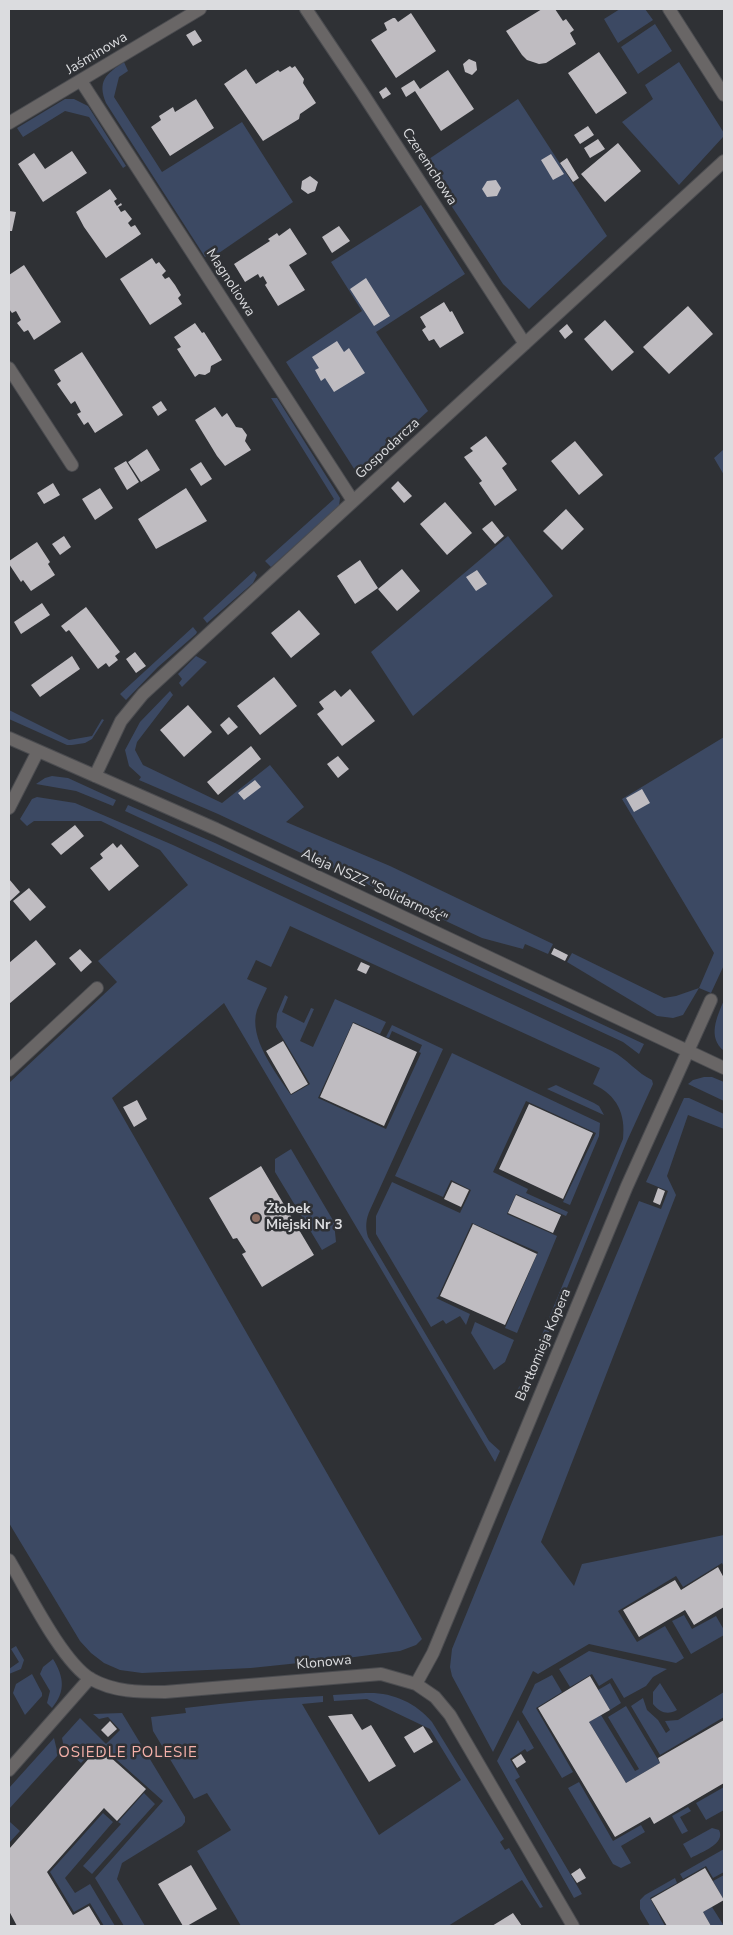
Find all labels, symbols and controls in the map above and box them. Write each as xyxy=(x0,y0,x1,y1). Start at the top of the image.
street label: Jaśminowa xyxy=(63,29,131,79)
street label: Czeremchowa xyxy=(398,125,460,209)
street label: Magnoliowa xyxy=(202,246,258,320)
street label: Gospodarcza xyxy=(352,415,424,483)
street label: Aleja NSZZ "Solidarność" xyxy=(298,846,450,928)
place label: Żłobek Miejski Nr 3 xyxy=(266,1202,343,1234)
marker: Żłobek Miejski Nr 3 xyxy=(250,1212,262,1224)
street label: Bartłomieja Kopera xyxy=(513,1286,575,1404)
street label: Klonowa xyxy=(296,1652,352,1674)
district label: OSIEDLE POLESIE xyxy=(56,1744,200,1762)

